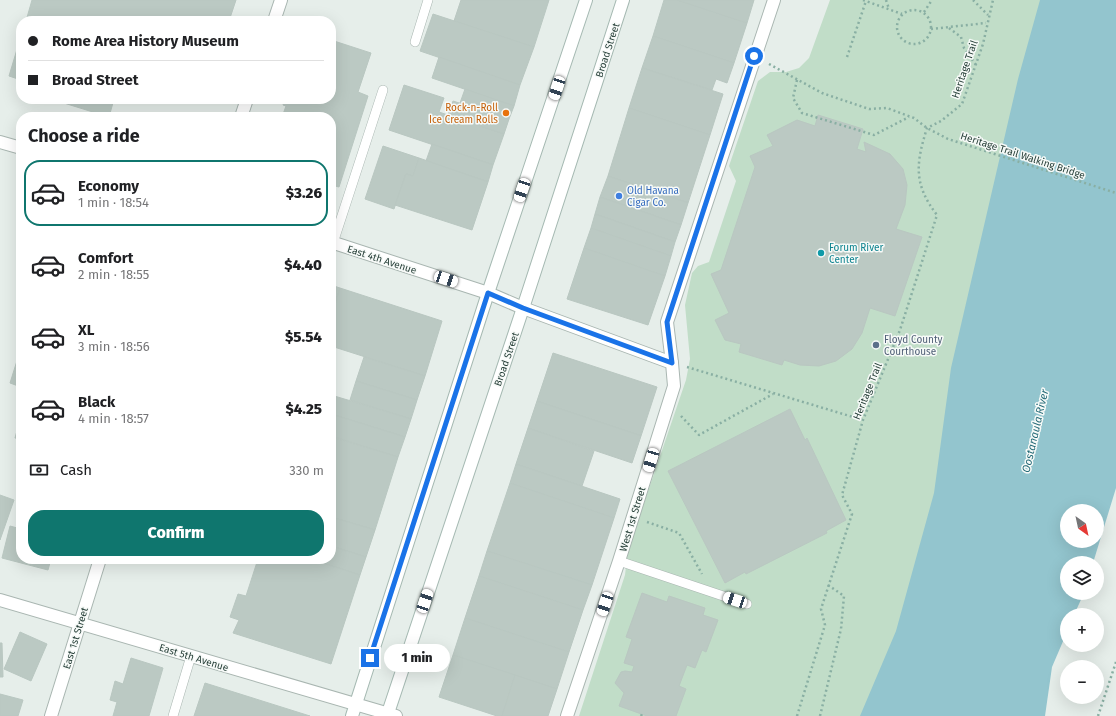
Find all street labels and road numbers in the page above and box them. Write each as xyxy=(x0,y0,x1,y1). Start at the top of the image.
street label: Broad Street xyxy=(594,21,623,79)
street label: Heritage Trail xyxy=(949,39,980,100)
street label: Heritage Trail Walking Bridge xyxy=(959,130,1086,182)
street label: East 4th Avenue xyxy=(346,243,418,277)
street label: Broad Street xyxy=(492,330,522,388)
street label: Heritage Trail xyxy=(851,361,885,422)
street label: West 1st Street xyxy=(617,485,649,553)
street label: East 1st Street xyxy=(61,606,91,671)
street label: East 5th Avenue xyxy=(158,642,230,674)

